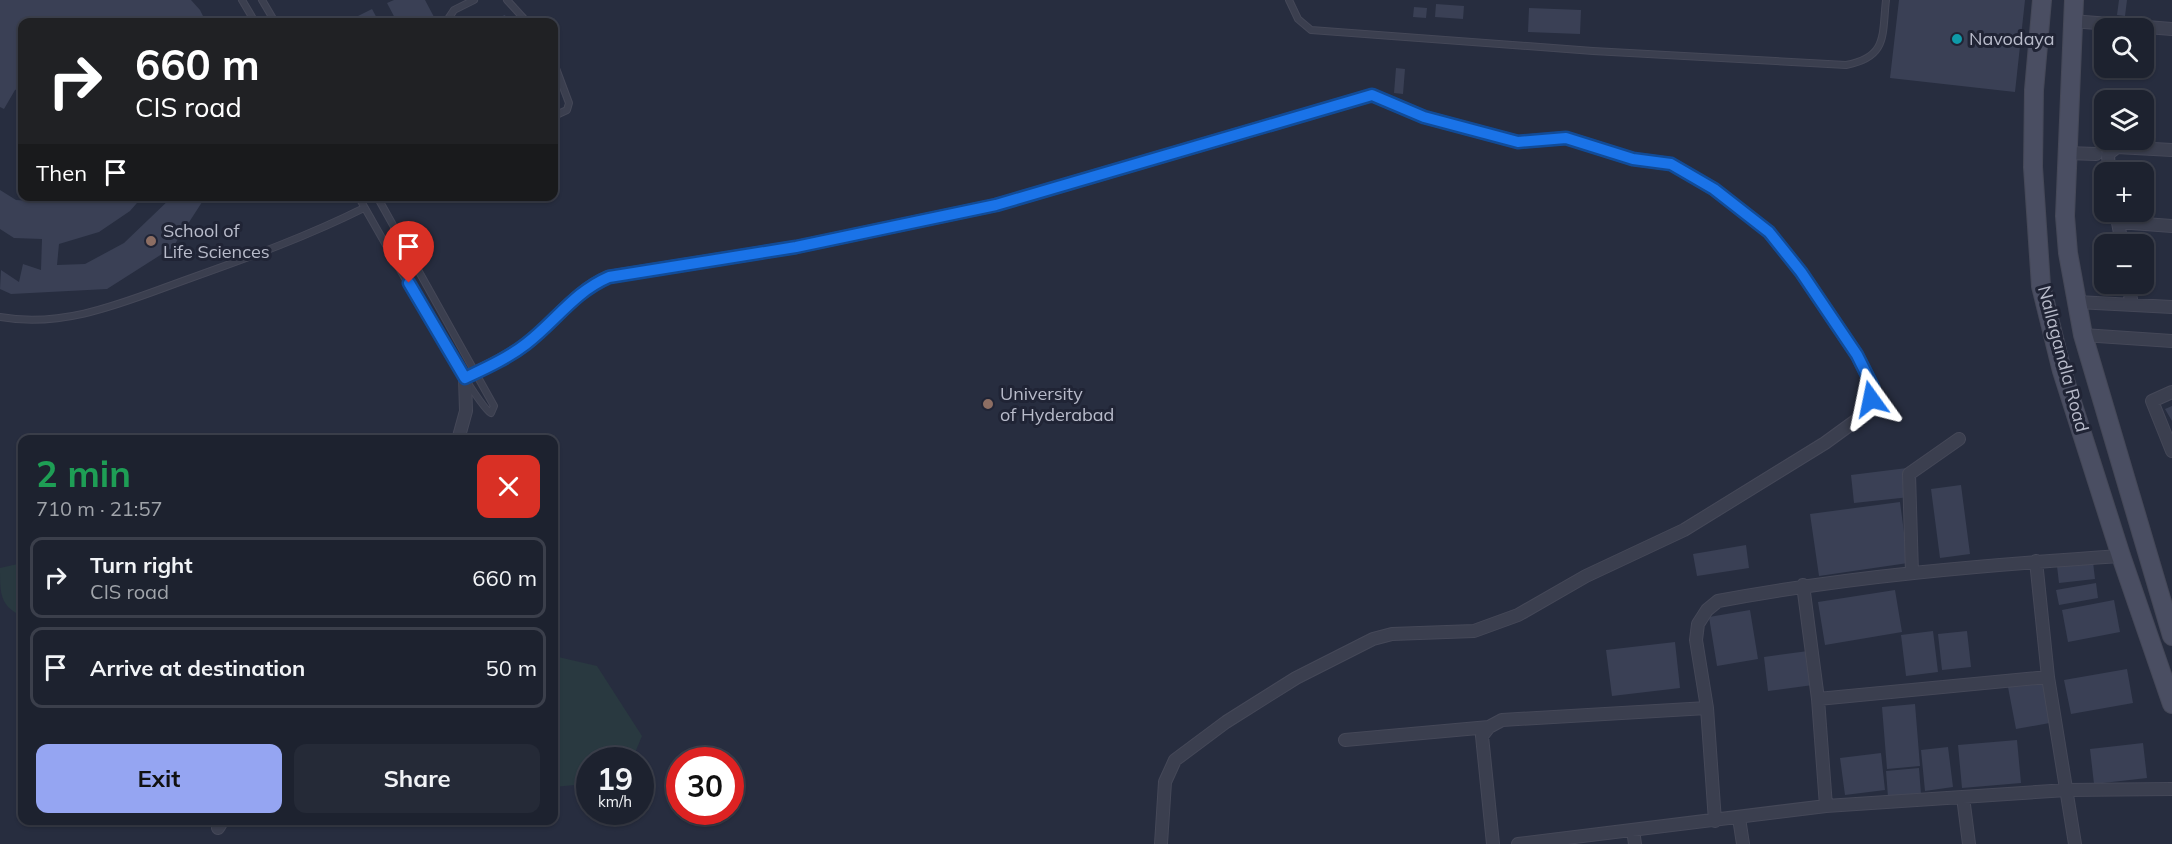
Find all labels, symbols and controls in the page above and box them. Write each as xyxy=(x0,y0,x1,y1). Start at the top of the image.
map controls xyxy=(2094,18,2154,294)
button: search xyxy=(2094,18,2154,78)
place label: Navodaya xyxy=(1969,27,2055,50)
marker: Navodaya xyxy=(1950,32,1964,46)
text: 660 m xyxy=(135,38,260,91)
icon: right xyxy=(36,42,114,120)
text: CIS road xyxy=(135,90,242,124)
button: layers xyxy=(2094,90,2154,150)
icon: arrive xyxy=(99,156,132,189)
text: Then xyxy=(36,159,87,187)
button: + xyxy=(2094,162,2154,222)
place label: School of Life Sciences xyxy=(163,219,270,263)
pin xyxy=(383,221,434,283)
icon: arrive xyxy=(392,230,425,263)
marker: School of Life Sciences xyxy=(144,234,158,248)
button: − xyxy=(2094,234,2154,294)
street label: Nallagandla Road xyxy=(2033,283,2094,435)
position arrow xyxy=(1839,367,1903,431)
place label: University of Hyderabad xyxy=(1000,382,1114,426)
marker: University of Hyderabad xyxy=(981,397,995,411)
text: 2 min xyxy=(36,451,131,496)
button: close xyxy=(477,455,540,518)
text: 710 m · 21:57 xyxy=(36,496,162,521)
text: Turn right xyxy=(90,551,193,579)
icon: right xyxy=(39,561,72,594)
text: 660 m xyxy=(472,564,537,592)
text: CIS road xyxy=(90,579,169,604)
icon: arrive xyxy=(39,651,72,684)
text: Arrive at destination xyxy=(90,654,305,682)
text: 50 m xyxy=(486,654,537,682)
button: Exit xyxy=(36,744,282,813)
button: Share xyxy=(294,744,540,813)
speed limit sign: 30 xyxy=(666,747,744,825)
text: 19 xyxy=(597,760,633,798)
text: km/h xyxy=(598,792,632,811)

